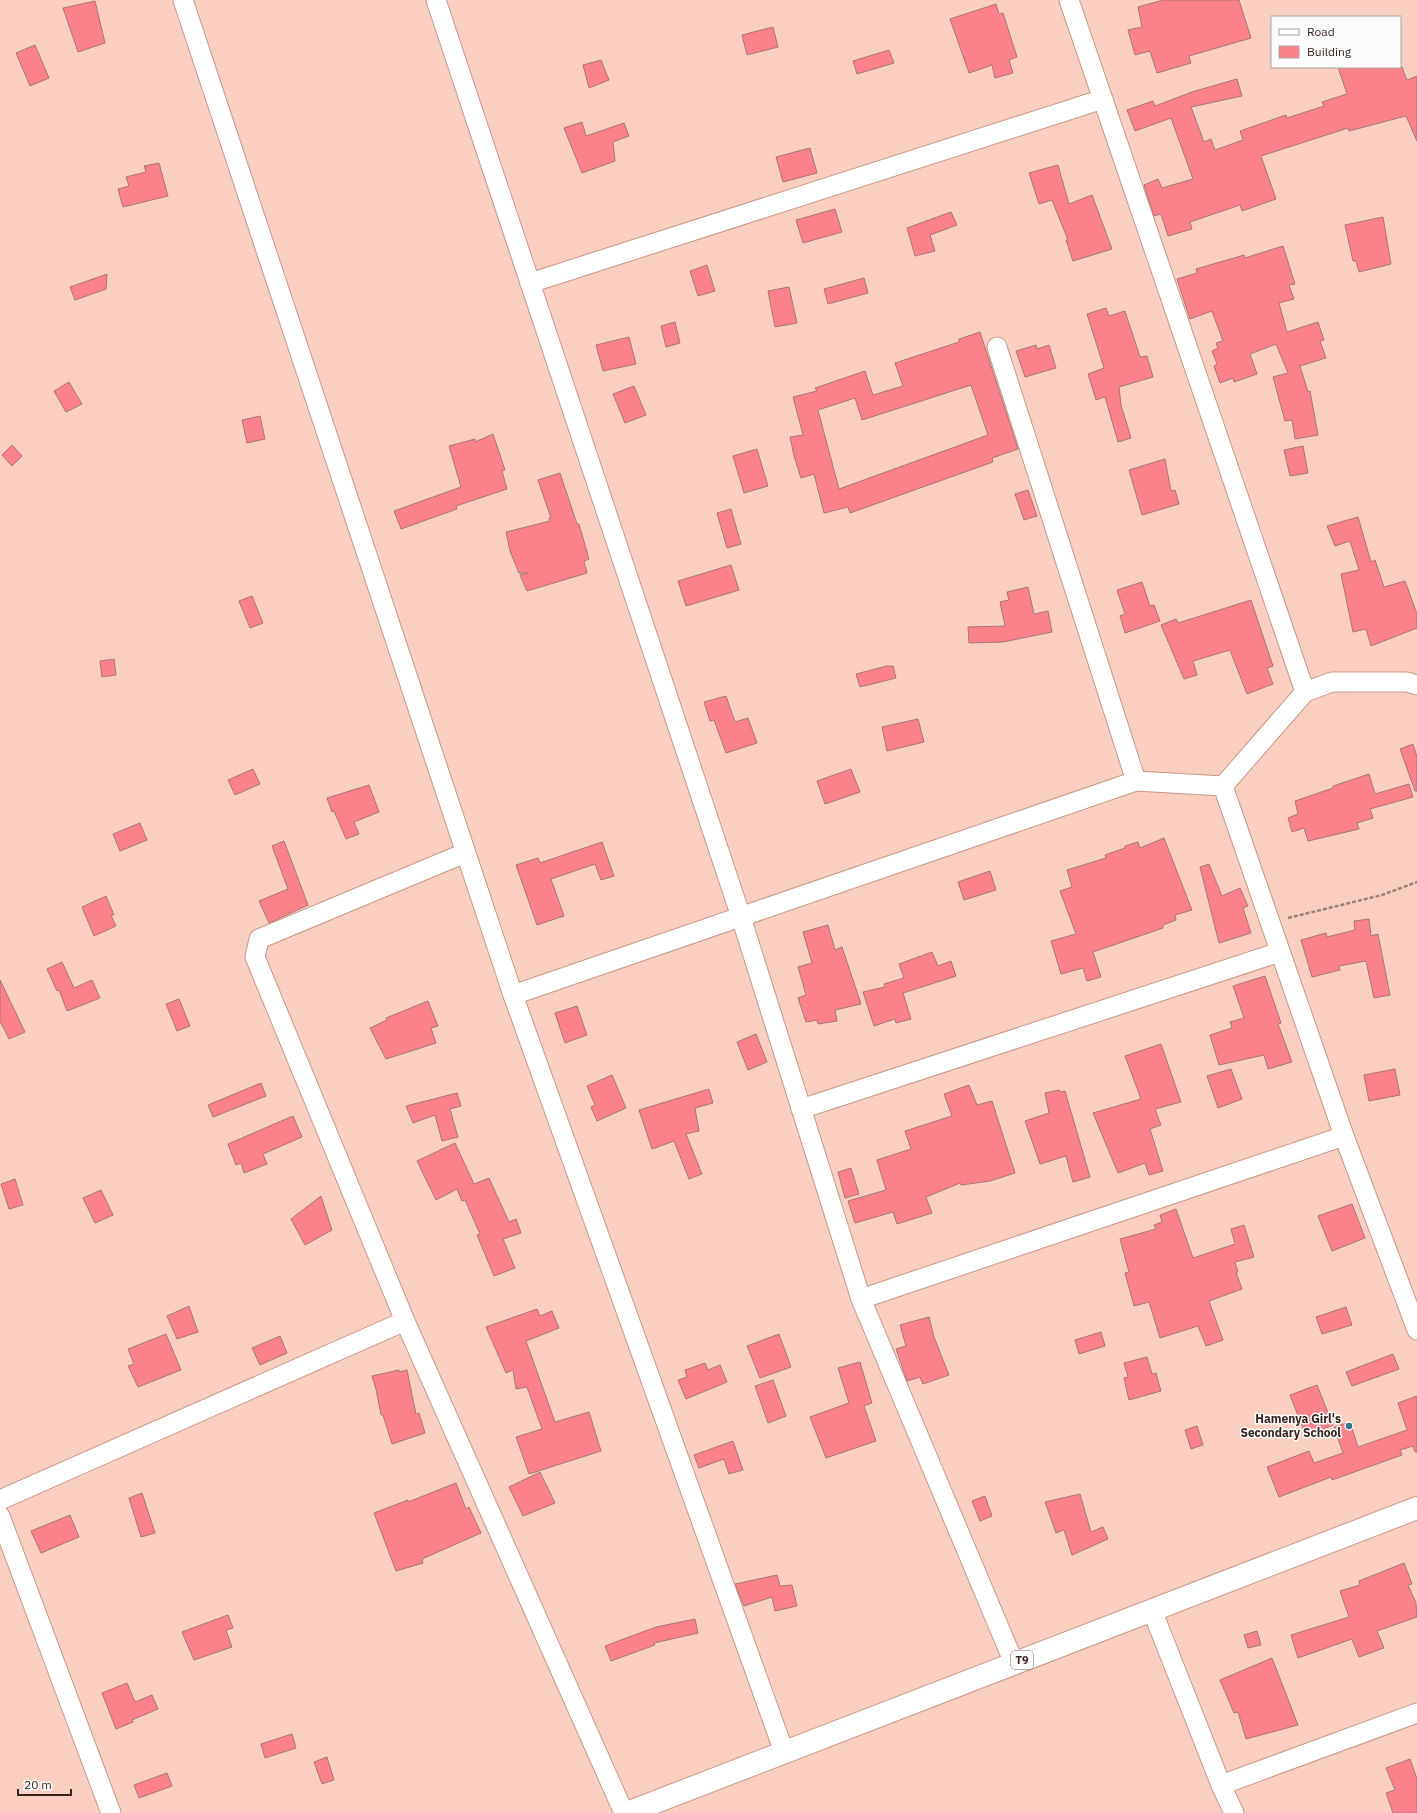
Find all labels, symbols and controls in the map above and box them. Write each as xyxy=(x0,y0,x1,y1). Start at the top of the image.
legend xyxy=(1271,16,1401,68)
text: Road xyxy=(1307,24,1335,39)
text: Building xyxy=(1307,44,1352,59)
place label: Hamenya Girl's Secondary School xyxy=(1240,1411,1341,1440)
marker: Hamenya Girl's Secondary School xyxy=(1344,1421,1354,1431)
road number: T9 xyxy=(1011,1651,1033,1669)
scale bar xyxy=(18,1771,71,1797)
text: 20 m xyxy=(24,1777,52,1792)

